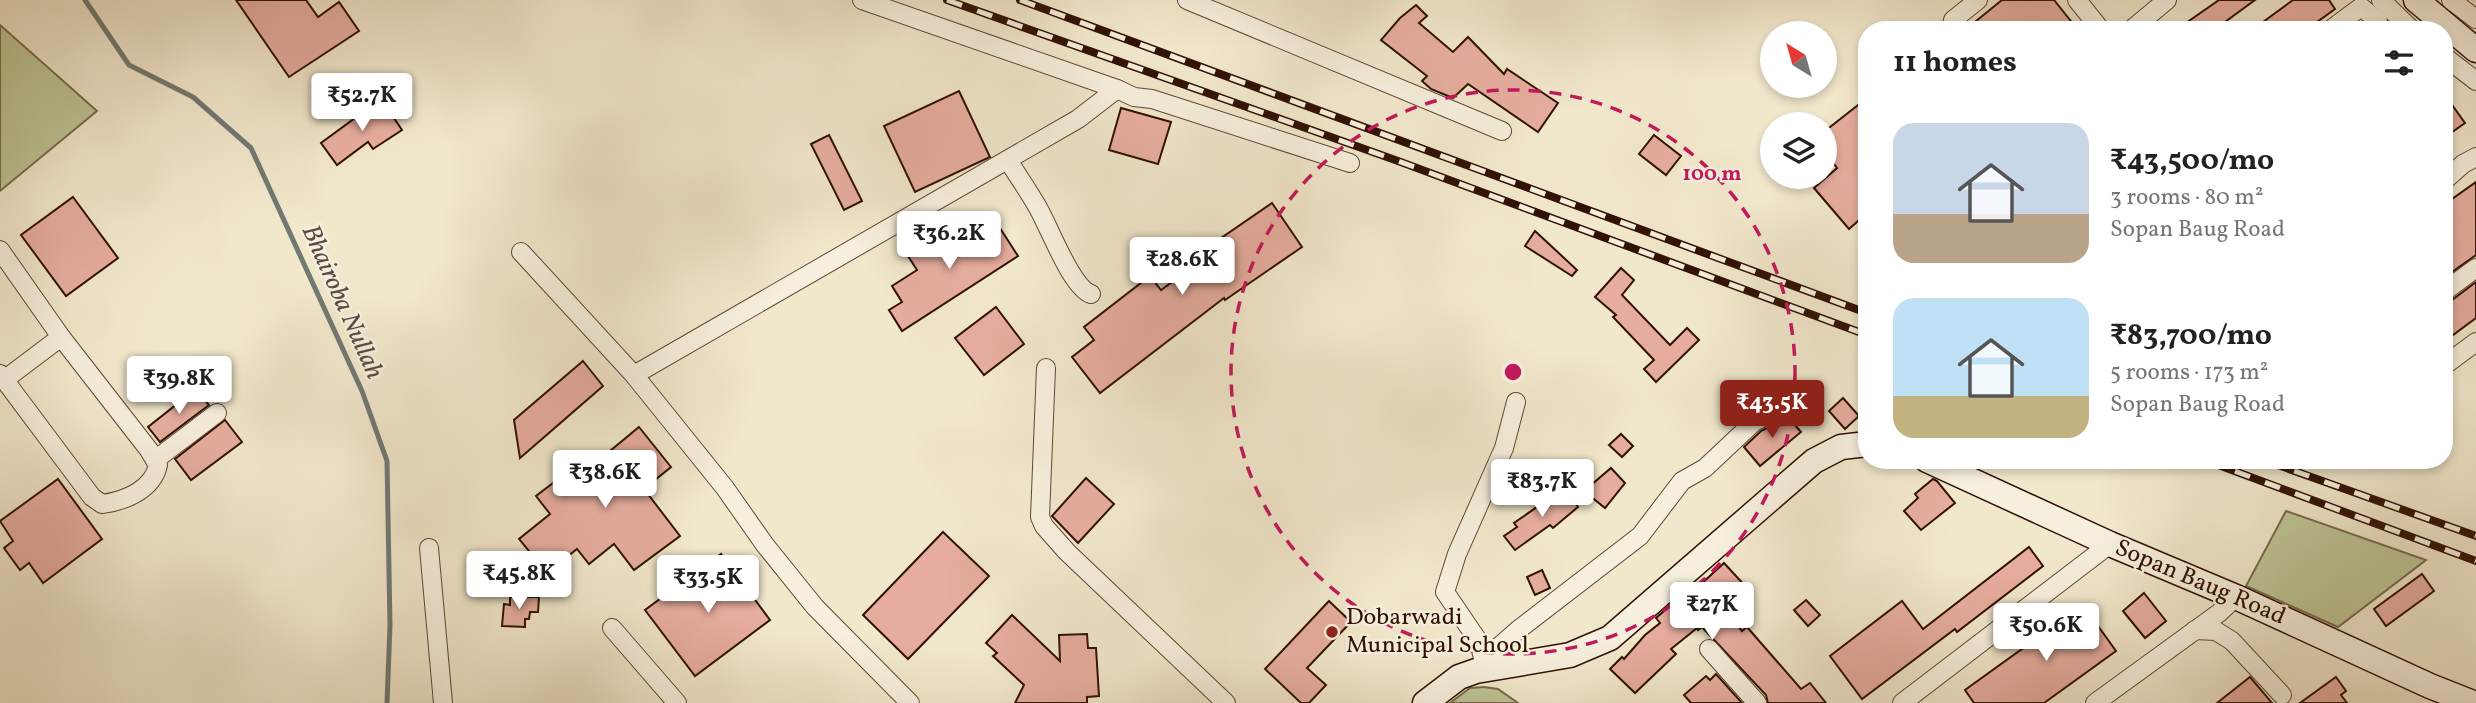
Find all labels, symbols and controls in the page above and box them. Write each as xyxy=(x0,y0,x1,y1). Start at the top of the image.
north arrow xyxy=(1760,21,1838,98)
map controls xyxy=(1760,21,1837,189)
text: 11 homes xyxy=(1893,42,2017,84)
icon: filters xyxy=(2380,44,2418,82)
pin: ₹52.7K xyxy=(305,74,419,133)
text: ₹52.7K xyxy=(327,80,397,112)
button: layers xyxy=(1760,112,1837,189)
text: ₹43,500/mo xyxy=(2110,140,2274,182)
icon: home xyxy=(1949,151,2033,235)
text: 100 m xyxy=(1682,160,1742,189)
text: 3 rooms · 80 m² xyxy=(2110,182,2263,214)
pin: ₹36.2K xyxy=(892,212,1006,271)
text: Sopan Baug Road xyxy=(2110,214,2285,246)
text: ₹36.2K xyxy=(913,218,985,250)
water label: Bhairoba Nullah xyxy=(292,219,392,385)
pin: ₹28.6K xyxy=(1125,238,1239,297)
text: ₹28.6K xyxy=(1146,244,1218,276)
text: ₹83,700/mo xyxy=(2110,315,2272,357)
icon: home xyxy=(1949,326,2033,410)
pin: ₹39.8K xyxy=(122,356,236,416)
text: 5 rooms · 173 m² xyxy=(2110,357,2268,389)
centre of rings xyxy=(1501,360,1525,384)
text: ₹39.8K xyxy=(143,363,215,395)
pin: ₹43.5K xyxy=(1715,380,1829,440)
text: ₹43.5K xyxy=(1736,387,1808,419)
text: Sopan Baug Road xyxy=(2110,389,2285,421)
pin: ₹38.6K xyxy=(548,450,662,510)
text: ₹38.6K xyxy=(569,457,641,489)
pin: ₹83.7K xyxy=(1485,460,1599,519)
text: ₹83.7K xyxy=(1507,466,1577,498)
street label: Sopan Baug Road xyxy=(2109,532,2291,634)
pin: ₹45.8K xyxy=(462,552,576,611)
pin: ₹33.5K xyxy=(651,556,765,615)
text: ₹45.8K xyxy=(482,558,556,590)
text: ₹33.5K xyxy=(673,562,743,594)
pin: ₹27K xyxy=(1671,582,1753,642)
text: ₹27K xyxy=(1686,589,1738,621)
place label: Dobarwadi Municipal School xyxy=(1346,601,1529,663)
pin: ₹50.6K xyxy=(1989,604,2103,663)
text: ₹50.6K xyxy=(2009,610,2083,642)
marker: Dobarwadi Municipal School xyxy=(1324,624,1340,640)

